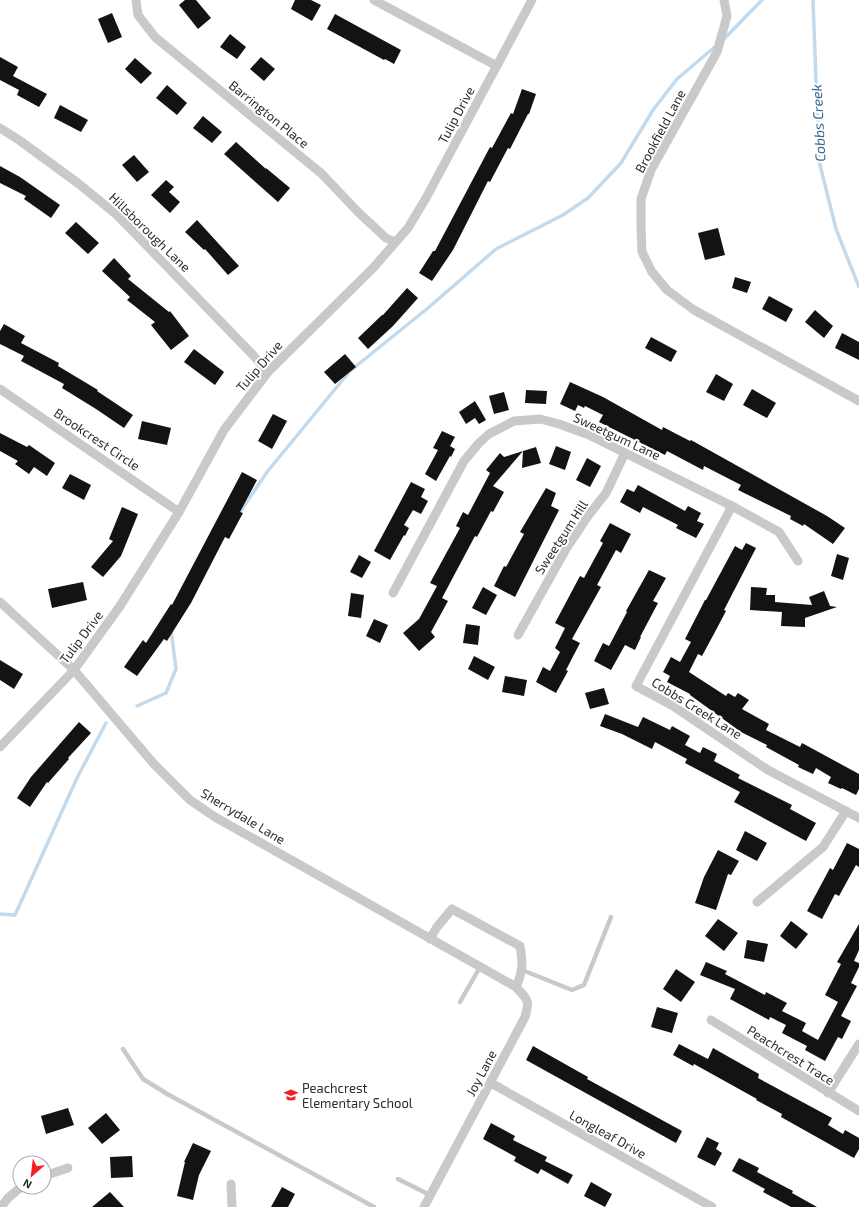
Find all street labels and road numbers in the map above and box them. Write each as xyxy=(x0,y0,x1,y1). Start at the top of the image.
street label: Barrington Place xyxy=(226,77,312,151)
street label: Tulip Drive xyxy=(434,84,478,146)
street label: Brookfield Lane xyxy=(631,87,689,175)
street label: Hillsborough Lane xyxy=(106,189,194,275)
street label: Tulip Drive xyxy=(233,337,285,395)
street label: Brookcrest Circle xyxy=(51,404,143,474)
street label: Sweetgum Lane xyxy=(571,409,663,463)
street label: Sweetgum Hill xyxy=(531,497,591,577)
street label: Tulip Drive xyxy=(56,607,106,667)
street label: Cobbs Creek Lane xyxy=(649,674,745,742)
street label: Sherrydale Lane xyxy=(198,784,288,848)
street label: Peachcrest Trace xyxy=(744,1022,838,1088)
street label: Joy Lane xyxy=(462,1047,500,1099)
street label: Longleaf Drive xyxy=(567,1106,649,1162)

